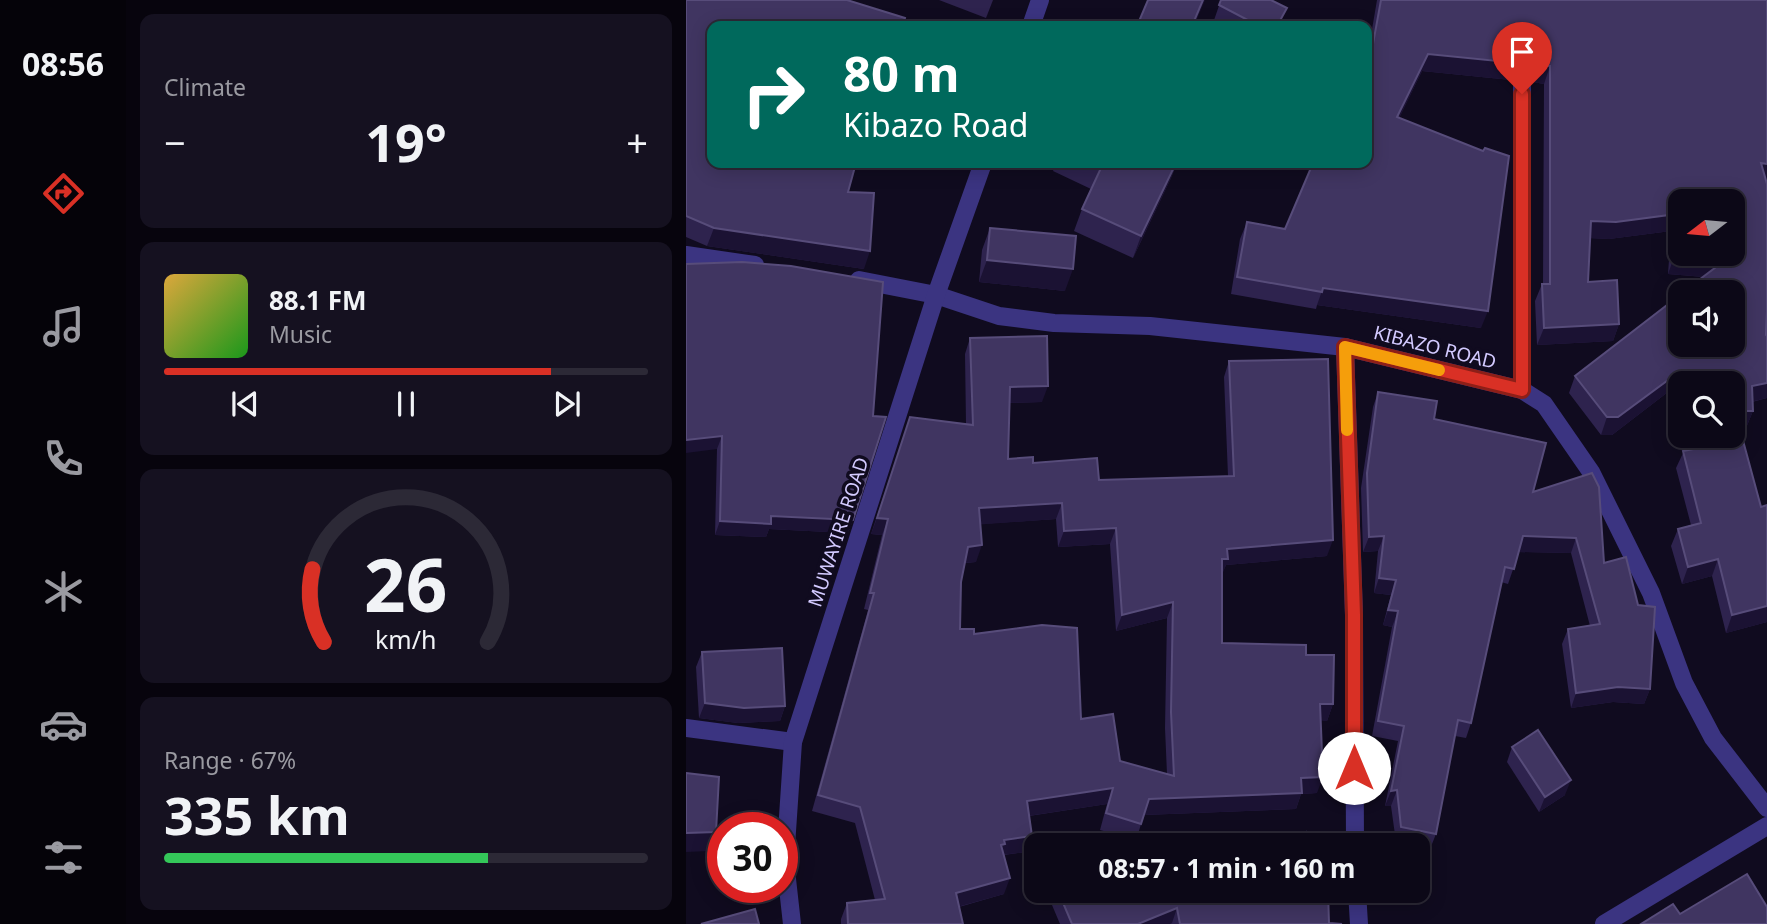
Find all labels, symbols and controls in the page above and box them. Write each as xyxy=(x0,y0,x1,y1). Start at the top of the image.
pin xyxy=(1492,22,1552,94)
icon: arrive xyxy=(1503,33,1541,71)
text: 80 m xyxy=(843,40,960,106)
text: 08:56 xyxy=(22,42,104,85)
icon: right xyxy=(728,49,819,140)
text: Climate xyxy=(164,71,246,103)
text: Kibazo Road xyxy=(843,103,1028,146)
text: 19° xyxy=(365,106,447,177)
text: − xyxy=(164,116,186,168)
text: + xyxy=(626,116,648,168)
icon: directions xyxy=(39,169,88,218)
north arrow xyxy=(1668,189,1745,266)
map controls xyxy=(1668,189,1745,448)
button: sound xyxy=(1668,280,1745,357)
text: 88.1 FM xyxy=(269,282,366,318)
icon: music xyxy=(39,302,88,351)
text: Music xyxy=(269,318,332,350)
street label: KIBAZO ROAD xyxy=(1371,319,1499,375)
button: search xyxy=(1668,371,1745,448)
icon: previous xyxy=(226,385,264,423)
icon: pause xyxy=(387,385,425,423)
icon: next xyxy=(548,385,586,423)
icon: phone xyxy=(39,434,88,483)
street label: MUWAYIRE ROAD xyxy=(802,454,874,610)
text: 26 xyxy=(364,534,448,633)
icon: climate xyxy=(39,567,88,616)
text: km/h xyxy=(375,622,437,656)
icon: car xyxy=(39,700,88,749)
position arrow xyxy=(1317,731,1391,805)
text: Range · 67% xyxy=(164,744,296,776)
text: 335 km xyxy=(164,779,350,850)
speed limit sign: 30 xyxy=(707,812,798,903)
icon: filters xyxy=(39,833,88,882)
text: 08:57 · 1 min · 160 m xyxy=(1099,850,1355,886)

